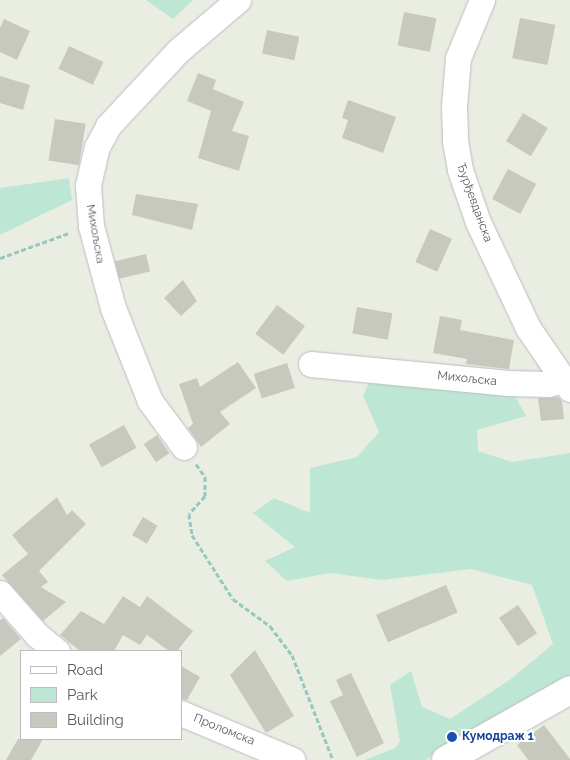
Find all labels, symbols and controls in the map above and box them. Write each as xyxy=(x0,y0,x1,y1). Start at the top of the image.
street label: Ђурђевданска xyxy=(453,162,495,244)
street label: Михољска xyxy=(83,203,107,265)
street label: Михољска xyxy=(437,369,497,389)
legend xyxy=(20,650,182,740)
text: Road xyxy=(67,661,103,679)
text: Park xyxy=(67,686,98,704)
text: Building xyxy=(67,711,124,729)
street label: Проломска xyxy=(191,711,257,749)
place label: Кумодраж 1 xyxy=(462,730,534,744)
marker: Кумодраж 1 xyxy=(446,731,458,743)

